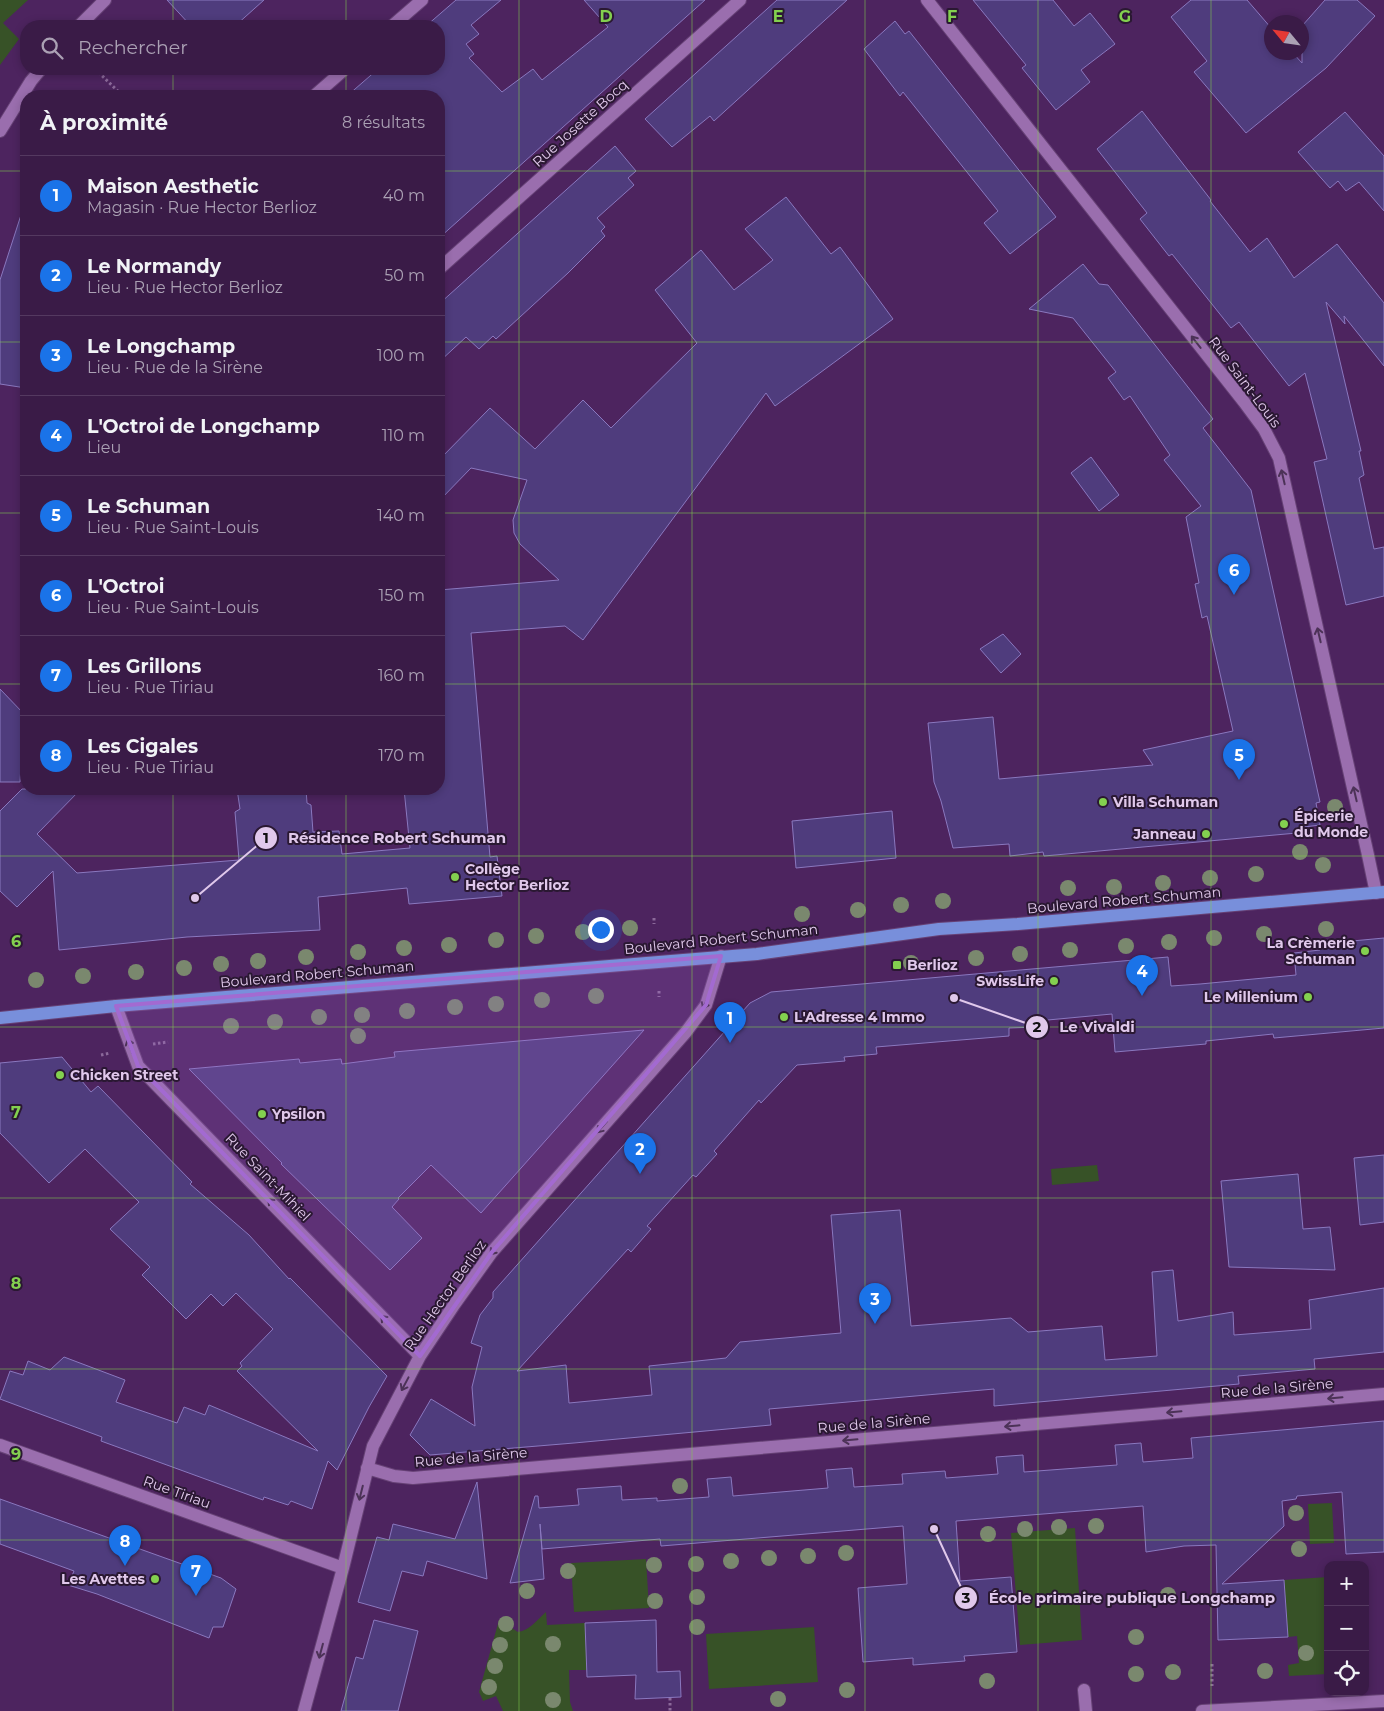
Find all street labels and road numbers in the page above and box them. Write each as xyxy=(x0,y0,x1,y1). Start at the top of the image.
street label: Rue Josette Bocq xyxy=(529,75,631,171)
street label: Rue Saint-Louis xyxy=(1205,333,1285,431)
street label: Boulevard Robert Schuman xyxy=(1026,883,1222,917)
street label: Boulevard Robert Schuman xyxy=(623,920,819,958)
street label: Boulevard Robert Schuman xyxy=(219,957,415,991)
street label: Rue Saint-Mihiel xyxy=(222,1129,314,1225)
street label: Rue Hector Berlioz xyxy=(400,1236,490,1354)
street label: Rue de la Sirène xyxy=(1220,1374,1334,1402)
street label: Rue de la Sirène xyxy=(817,1409,931,1437)
street label: Rue de la Sirène xyxy=(414,1443,528,1471)
street label: Rue Tiriau xyxy=(141,1472,213,1512)

